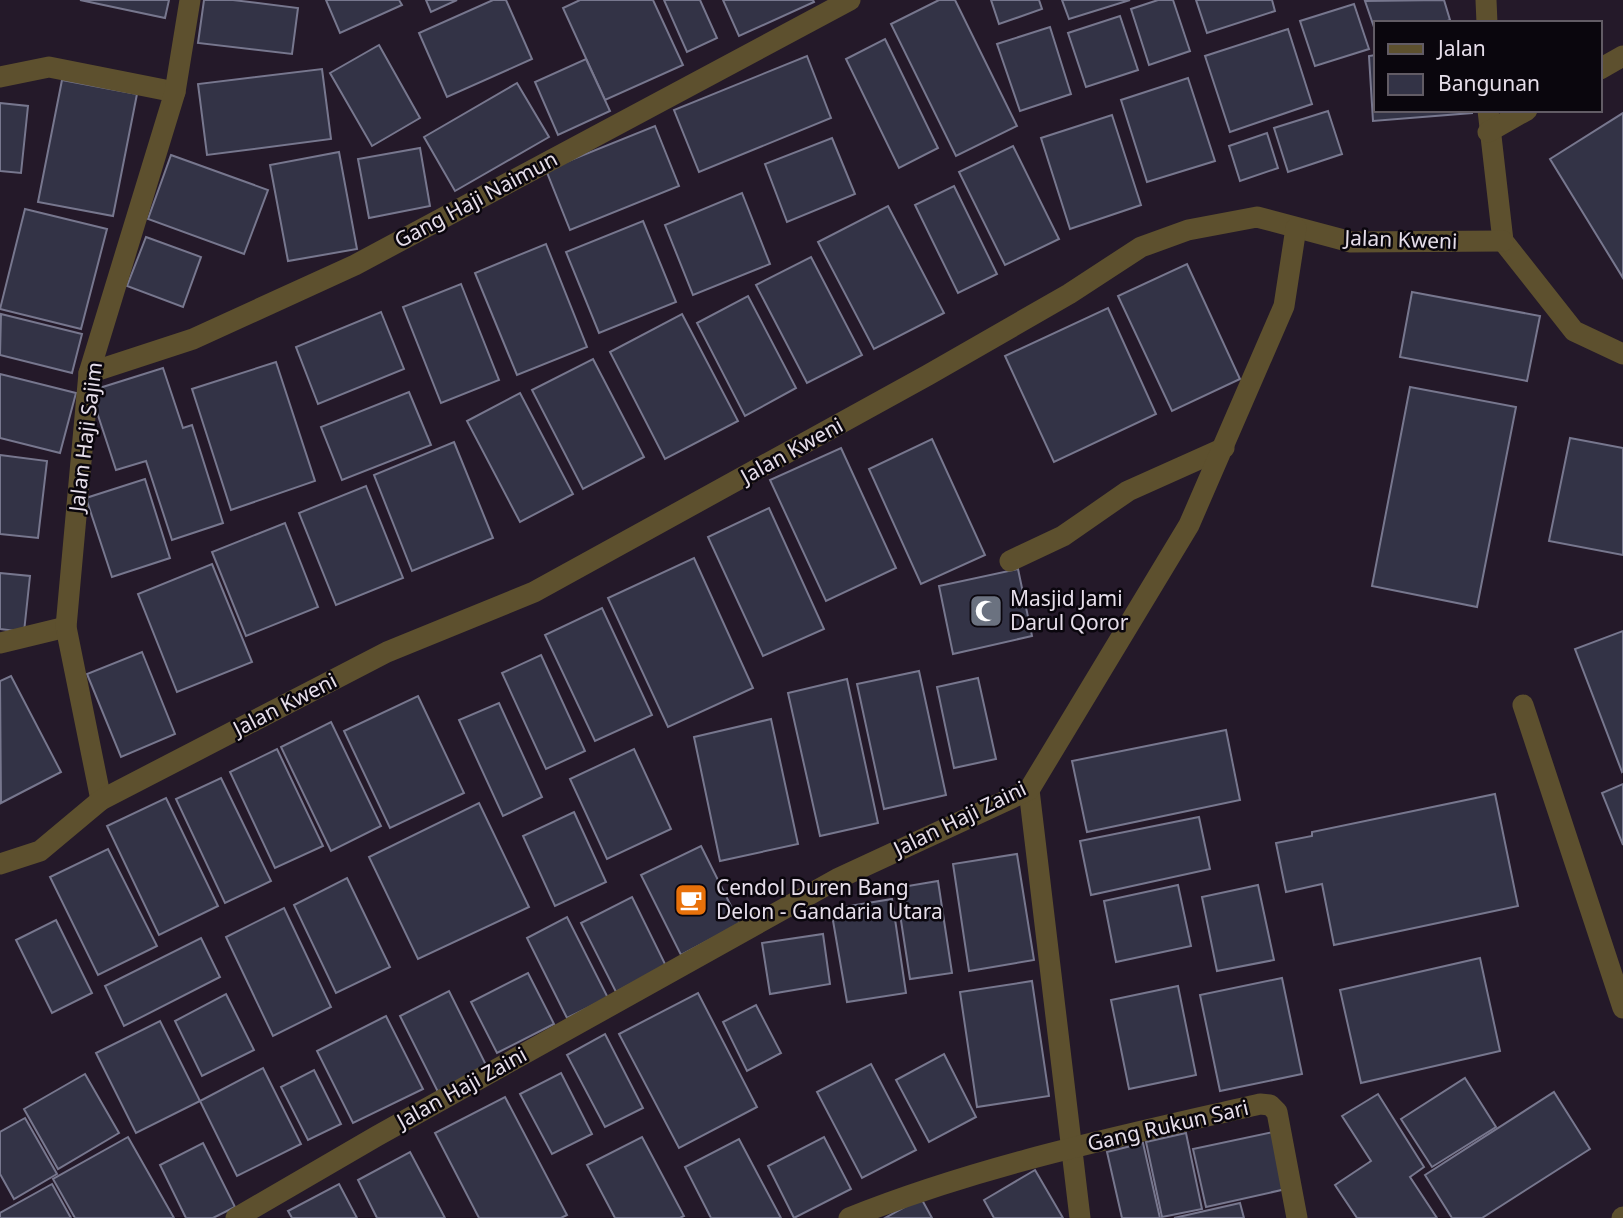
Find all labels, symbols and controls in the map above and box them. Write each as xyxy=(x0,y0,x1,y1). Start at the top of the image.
legend xyxy=(1374,21,1602,112)
text: Jalan xyxy=(1436,34,1486,62)
text: Bangunan xyxy=(1438,69,1540,97)
street label: Gang Haji Naimun xyxy=(389,144,562,254)
street label: Jalan Kweni xyxy=(1342,223,1458,255)
street label: Jalan Haji Sajim xyxy=(62,360,108,515)
street label: Jalan Kweni xyxy=(734,411,848,491)
place label: Masjid Jami Darul Qoror xyxy=(1010,584,1129,636)
mosque icon: Masjid Jami Darul Qoror xyxy=(967,592,1005,630)
street label: Jalan Kweni xyxy=(226,666,341,743)
street label: Jalan Haji Zaini xyxy=(887,774,1031,863)
place label: Cendol Duren Bang Delon - Gandaria Utara xyxy=(716,873,943,925)
cafe icon: Cendol Duren Bang Delon - Gandaria Utara xyxy=(672,881,710,919)
street label: Jalan Haji Zaini xyxy=(390,1040,531,1135)
street label: Gang Rukun Sari xyxy=(1084,1093,1251,1157)

